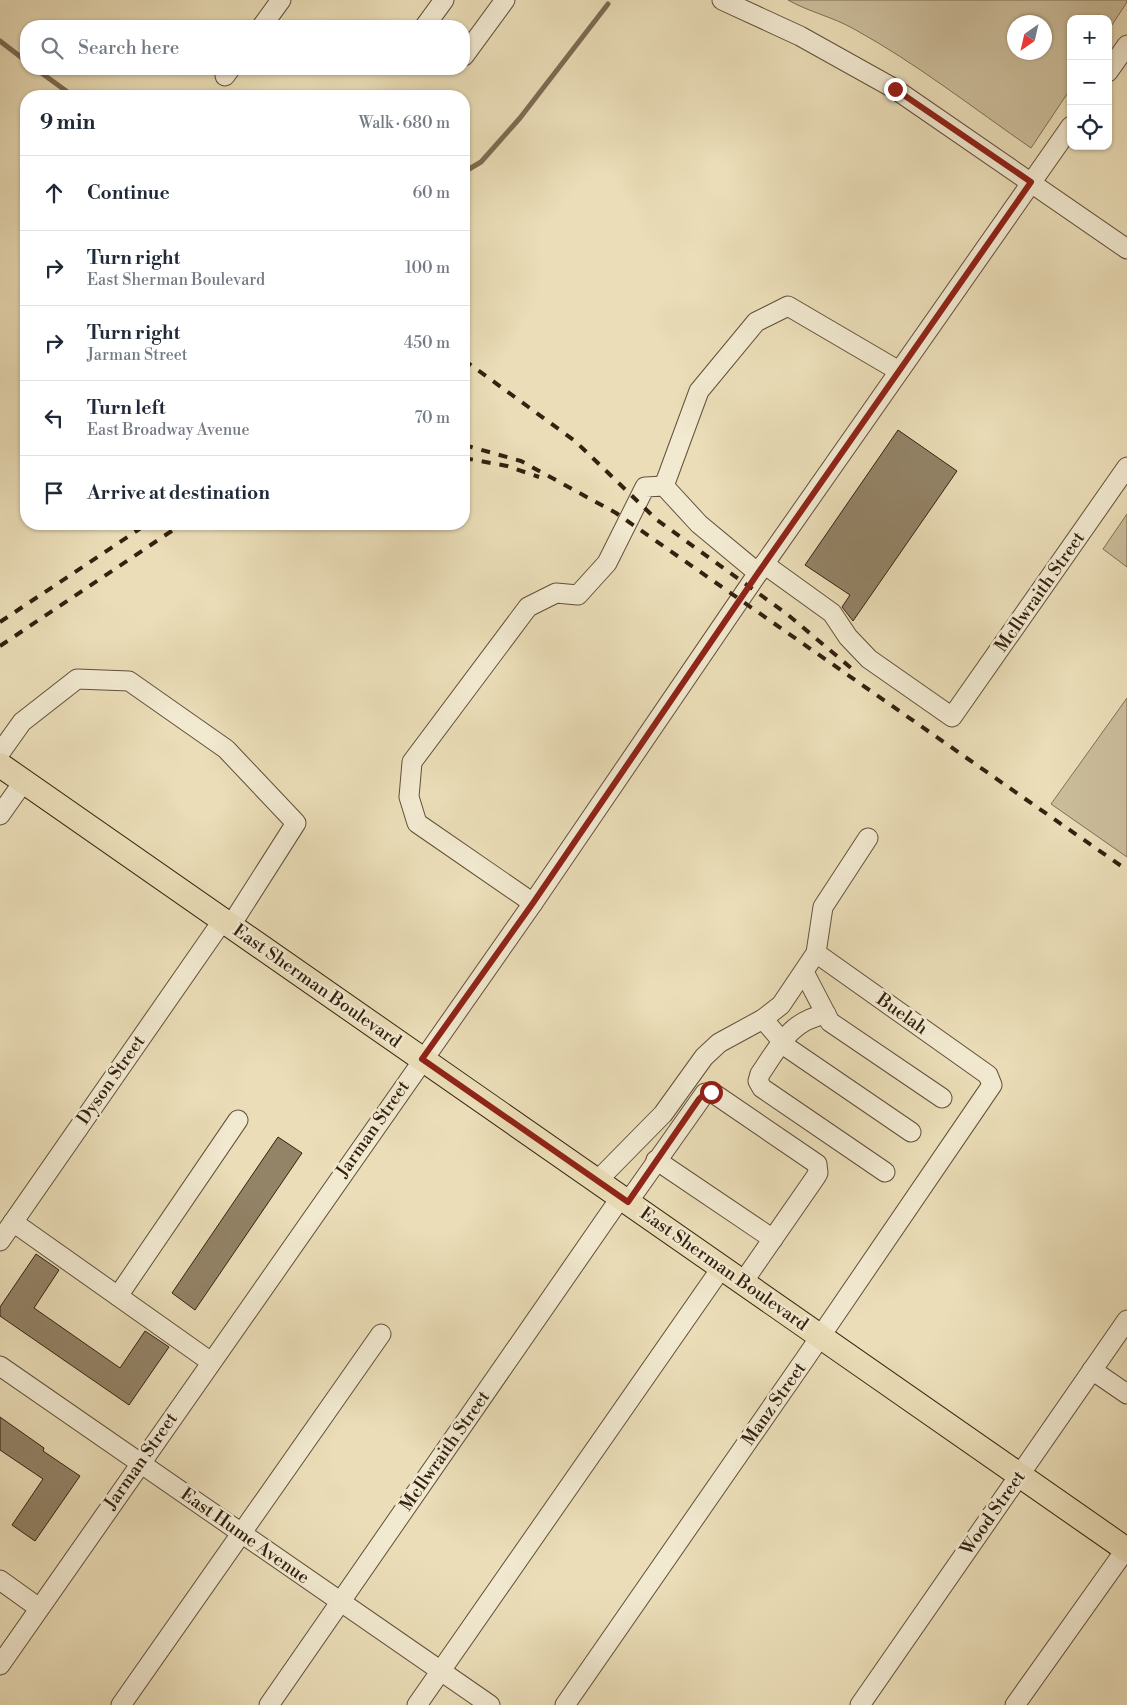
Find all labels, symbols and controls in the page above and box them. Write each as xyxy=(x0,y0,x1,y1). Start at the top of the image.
north arrow xyxy=(1007,15,1052,60)
map controls xyxy=(1067,15,1112,150)
button: + xyxy=(1067,15,1112,60)
search box xyxy=(20,20,470,75)
icon: search xyxy=(38,34,66,62)
text: Search here xyxy=(78,36,179,60)
button: − xyxy=(1067,60,1112,105)
route end xyxy=(884,78,907,101)
button: locate xyxy=(1067,105,1112,150)
text: 9 min xyxy=(40,110,95,136)
text: Walk · 680 m xyxy=(359,113,450,133)
icon: ahead xyxy=(40,179,68,207)
text: Continue xyxy=(87,181,170,205)
text: 60 m xyxy=(412,183,450,203)
text: Turn right xyxy=(87,246,180,270)
icon: right xyxy=(40,254,68,282)
text: 100 m xyxy=(405,258,450,278)
text: East Sherman Boulevard xyxy=(87,270,265,290)
text: Turn right xyxy=(87,321,180,345)
icon: right xyxy=(40,329,68,357)
text: 450 m xyxy=(404,333,450,353)
text: Jarman Street xyxy=(87,345,188,365)
text: Turn left xyxy=(87,396,166,420)
icon: left xyxy=(40,404,68,432)
text: 70 m xyxy=(414,408,450,428)
text: East Broadway Avenue xyxy=(87,420,249,440)
icon: arrive xyxy=(40,479,68,507)
text: Arrive at destination xyxy=(87,481,270,505)
street label: McIlwraith Street xyxy=(990,527,1090,657)
street label: East Sherman Boulevard xyxy=(228,919,406,1053)
street label: Buelah xyxy=(871,988,932,1040)
street label: Dyson Street xyxy=(72,1030,151,1129)
street label: Jarman Street xyxy=(331,1076,415,1183)
route start xyxy=(700,1081,723,1104)
street label: East Sherman Boulevard xyxy=(635,1202,813,1336)
street label: Manz Street xyxy=(737,1357,812,1450)
street label: McIlwraith Street xyxy=(395,1386,495,1516)
street label: Jarman Street xyxy=(99,1408,183,1515)
street label: Wood Street xyxy=(955,1466,1031,1561)
street label: East Hume Avenue xyxy=(176,1483,314,1589)

